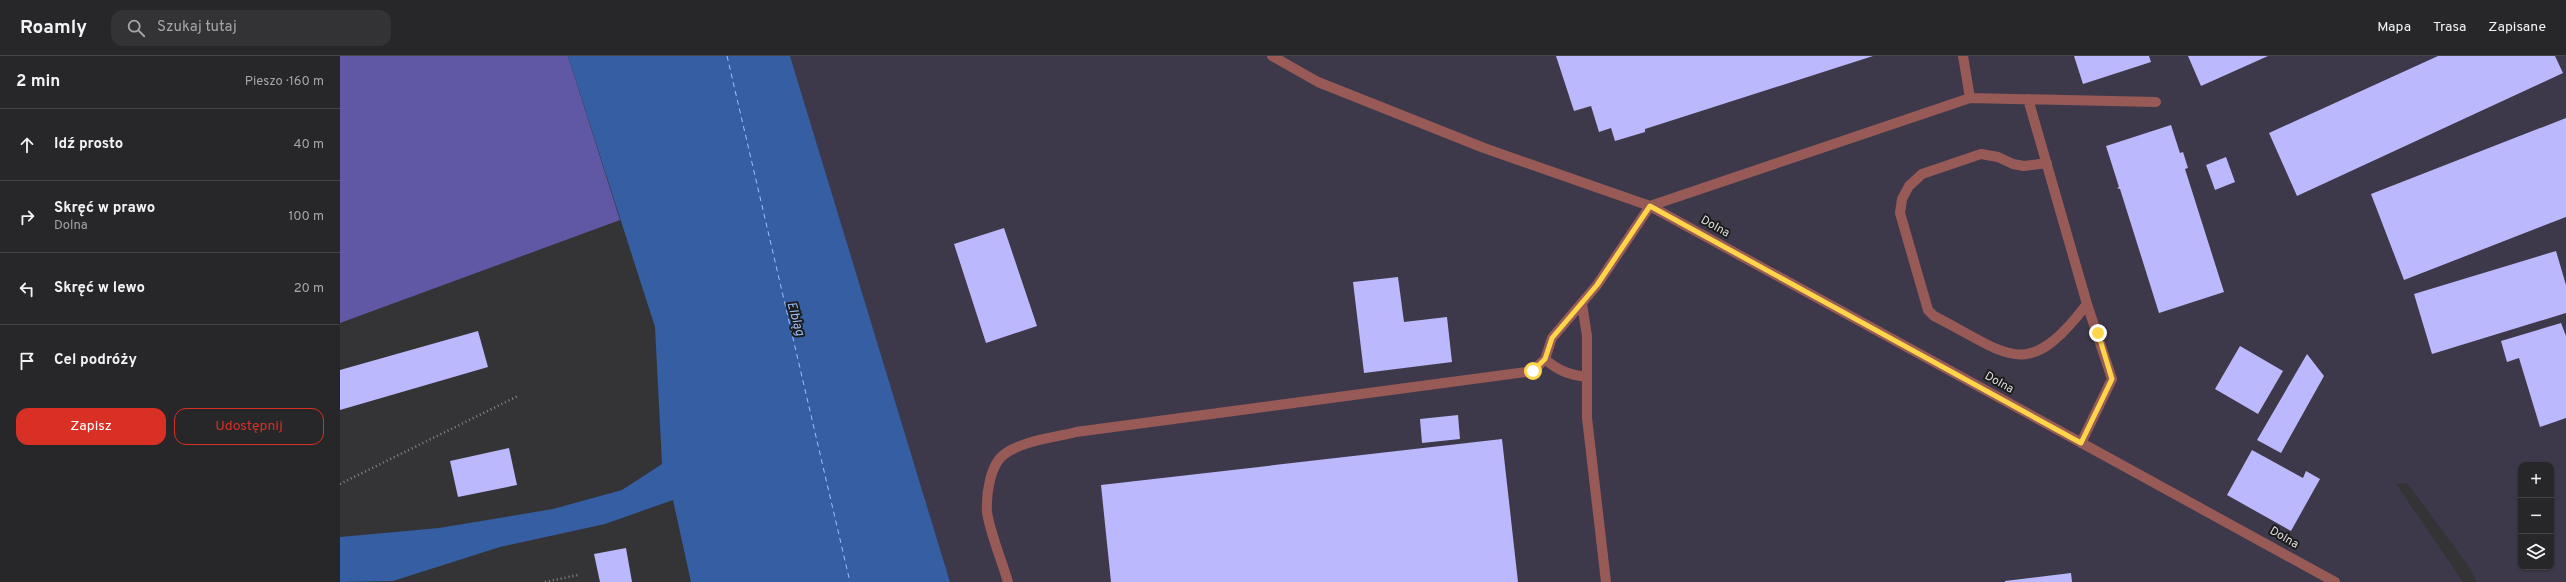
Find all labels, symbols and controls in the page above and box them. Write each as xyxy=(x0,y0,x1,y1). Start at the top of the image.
search box xyxy=(111,10,391,46)
text: Roamly xyxy=(20,16,87,40)
icon: search xyxy=(125,17,147,39)
text: Szukaj tutaj xyxy=(157,18,237,37)
text: Mapa xyxy=(2377,19,2411,36)
text: Trasa xyxy=(2433,19,2466,36)
text: Zapisane xyxy=(2488,19,2546,36)
text: 2 min xyxy=(16,71,60,93)
text: Pieszo · 160 m xyxy=(245,74,324,90)
icon: ahead xyxy=(16,134,38,156)
text: Idź prosto xyxy=(54,135,123,154)
text: 40 m xyxy=(294,137,324,153)
text: Skręć w prawo xyxy=(54,199,155,218)
icon: right xyxy=(16,206,38,228)
text: 100 m xyxy=(288,209,324,225)
street label: Dolna xyxy=(1698,212,1732,242)
text: Dolna xyxy=(54,218,88,234)
icon: left xyxy=(16,278,38,300)
text: Skręć w lewo xyxy=(54,279,145,298)
text: 20 m xyxy=(294,281,324,297)
water label: Elbląg xyxy=(782,300,808,339)
route end xyxy=(2089,324,2107,342)
icon: arrive xyxy=(16,350,38,372)
text: Cel podróży xyxy=(54,351,137,370)
route start xyxy=(1524,362,1542,380)
street label: Dolna xyxy=(1982,368,2016,398)
button: Zapisz xyxy=(16,408,166,445)
button: Udostępnij xyxy=(174,408,324,445)
map controls xyxy=(2518,462,2554,570)
button: + xyxy=(2518,462,2554,498)
button: − xyxy=(2518,498,2554,534)
street label: Dolna xyxy=(2267,523,2301,553)
button: layers xyxy=(2518,534,2554,570)

